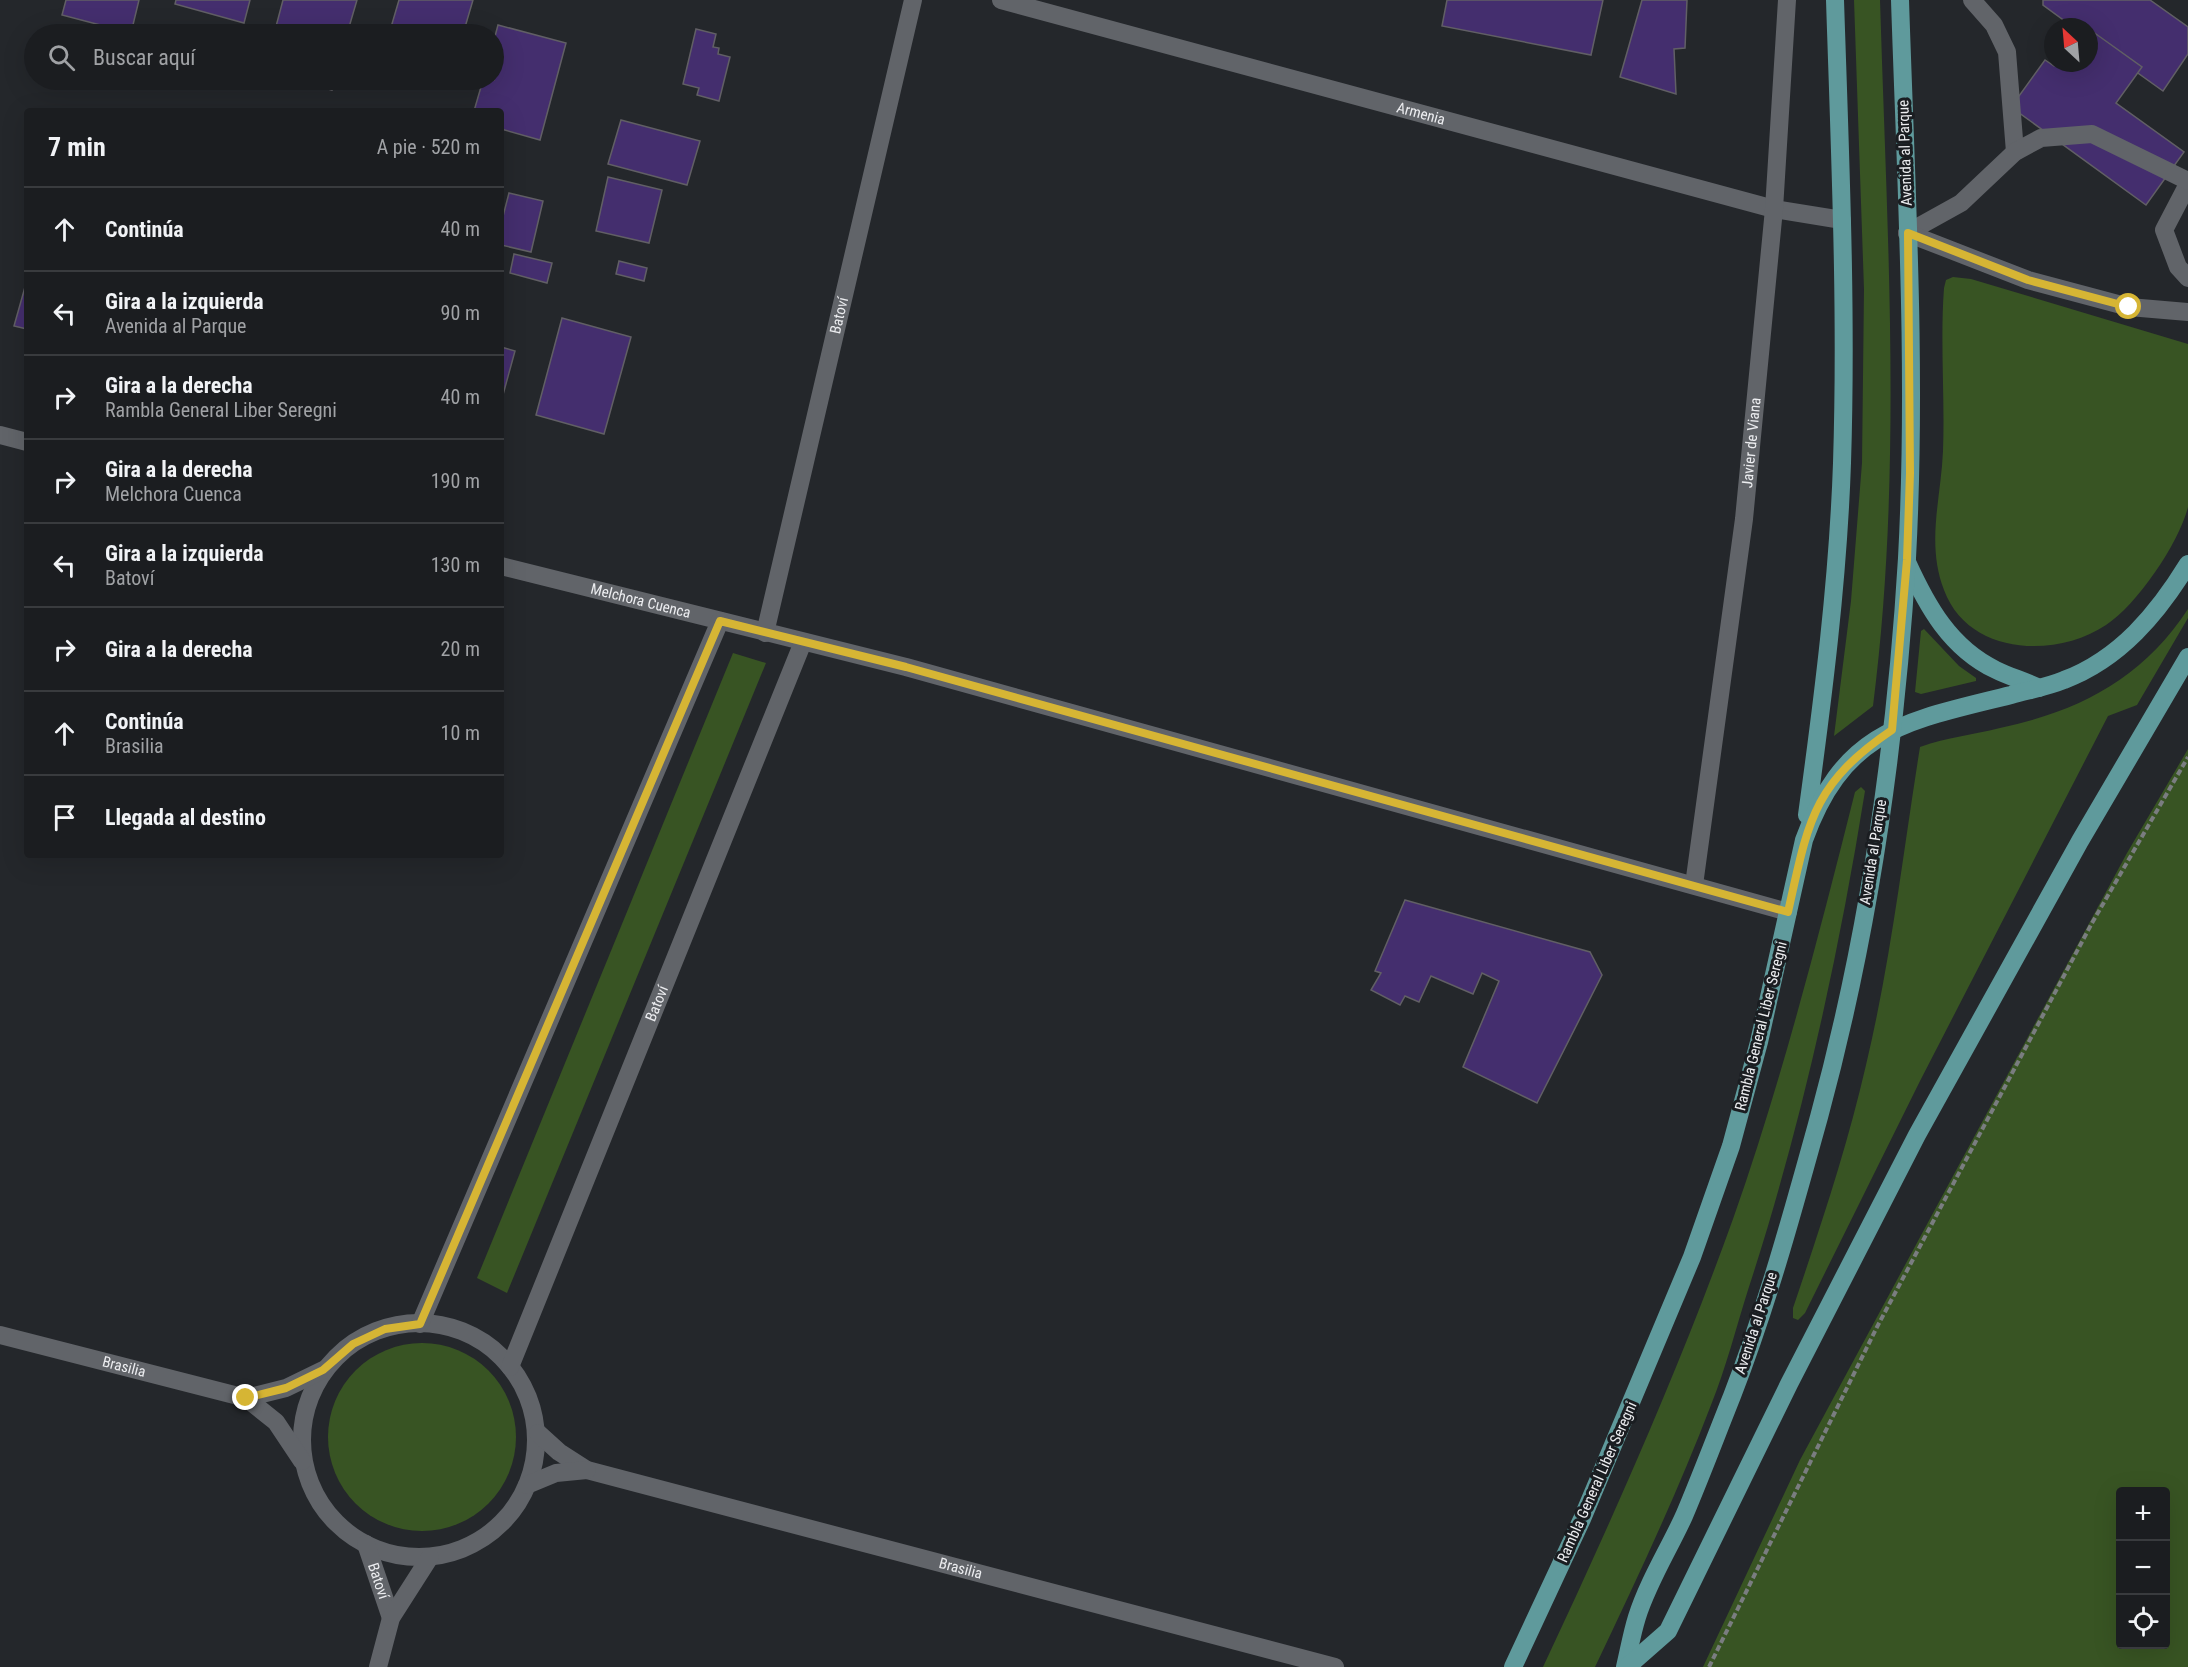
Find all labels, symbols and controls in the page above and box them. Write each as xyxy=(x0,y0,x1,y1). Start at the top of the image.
north arrow xyxy=(2044,18,2098,72)
search box xyxy=(24,24,504,90)
icon: search xyxy=(45,41,78,74)
text: Buscar aquí xyxy=(93,45,196,70)
street label: Armenia xyxy=(1395,98,1447,129)
street label: Avenida al Parque xyxy=(1894,100,1916,206)
text: 7 min xyxy=(48,132,106,162)
text: A pie · 520 m xyxy=(377,135,480,159)
icon: ahead xyxy=(48,213,81,246)
text: Continúa xyxy=(105,217,184,242)
text: 40 m xyxy=(441,217,480,241)
text: Gira a la izquierda xyxy=(105,289,264,314)
route start xyxy=(2115,293,2141,319)
street label: Batoví xyxy=(826,294,853,336)
icon: left xyxy=(48,297,81,330)
text: 90 m xyxy=(441,301,480,325)
text: Avenida al Parque xyxy=(105,314,247,338)
text: Gira a la derecha xyxy=(105,373,253,398)
icon: right xyxy=(48,381,81,414)
text: 40 m xyxy=(441,385,480,409)
street label: Javier de Viana xyxy=(1738,397,1765,489)
text: Rambla General Liber Seregni xyxy=(105,398,337,422)
text: Gira a la derecha xyxy=(105,457,253,482)
icon: right xyxy=(48,465,81,498)
text: 190 m xyxy=(431,469,480,493)
text: Melchora Cuenca xyxy=(105,482,242,506)
text: Gira a la izquierda xyxy=(105,541,264,566)
icon: left xyxy=(48,549,81,582)
text: 130 m xyxy=(431,553,480,577)
text: Batoví xyxy=(105,566,154,590)
street label: Melchora Cuenca xyxy=(589,580,693,622)
icon: right xyxy=(48,633,81,666)
text: Gira a la derecha xyxy=(105,637,253,662)
text: 20 m xyxy=(441,637,480,661)
text: Continúa xyxy=(105,709,184,734)
icon: ahead xyxy=(48,717,81,750)
text: 10 m xyxy=(441,721,480,745)
text: Brasilia xyxy=(105,734,164,758)
street label: Avenida al Parque xyxy=(1856,798,1890,906)
icon: arrive xyxy=(48,801,81,834)
text: Llegada al destino xyxy=(105,805,266,830)
street label: Rambla General Liber Seregni xyxy=(1731,939,1791,1113)
street label: Batoví xyxy=(642,982,673,1024)
street label: Avenida al Parque xyxy=(1731,1270,1781,1376)
street label: Brasilia xyxy=(100,1353,148,1381)
route end xyxy=(232,1384,258,1410)
street label: Rambla General Liber Seregni xyxy=(1553,1399,1641,1565)
map controls xyxy=(2116,1487,2170,1649)
button: + xyxy=(2116,1487,2170,1541)
button: − xyxy=(2116,1541,2170,1595)
street label: Brasilia xyxy=(937,1554,984,1583)
street label: Batoví xyxy=(364,1561,393,1603)
button: locate xyxy=(2116,1595,2170,1649)

